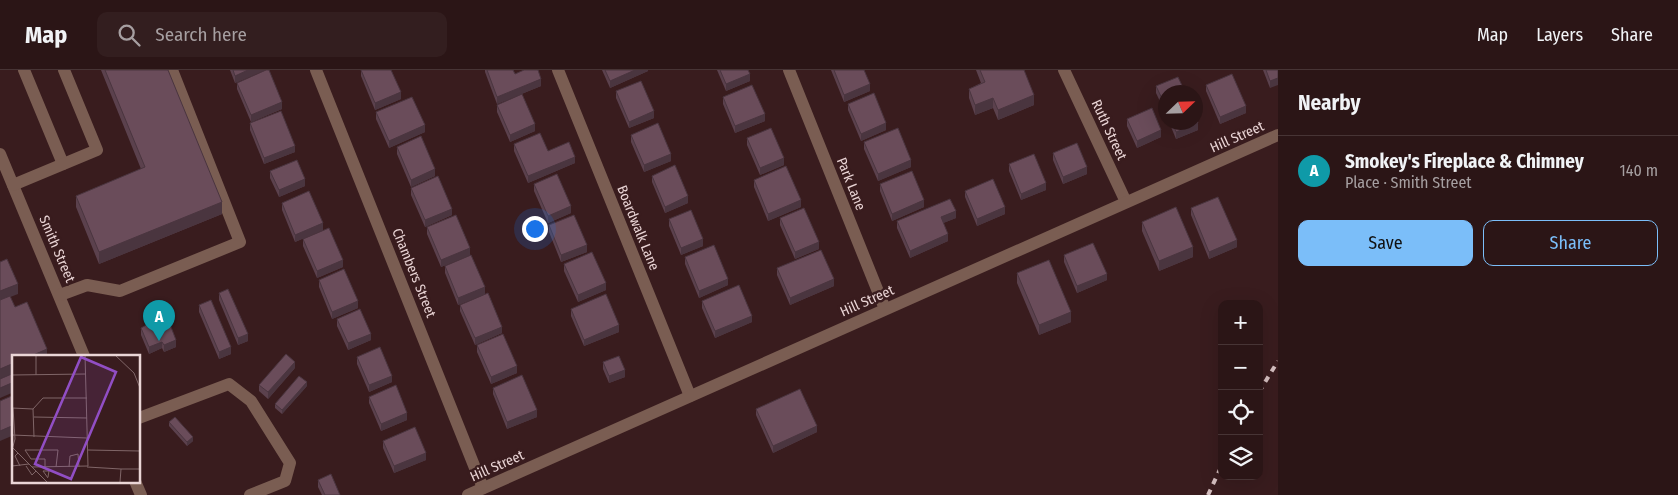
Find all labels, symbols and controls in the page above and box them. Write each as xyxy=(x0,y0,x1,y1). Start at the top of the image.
search box xyxy=(97,12,447,57)
text: Map xyxy=(25,21,67,49)
icon: search xyxy=(115,21,143,49)
text: Search here xyxy=(155,23,247,46)
text: Map xyxy=(1477,24,1508,46)
text: Layers xyxy=(1536,24,1583,46)
text: Share xyxy=(1611,24,1653,46)
north arrow xyxy=(1158,85,1203,130)
text: Nearby xyxy=(1298,90,1360,116)
street label: Ruth Street xyxy=(1088,97,1131,163)
street label: Hill Street xyxy=(1207,117,1267,156)
text: Smokey's Fireplace & Chimney xyxy=(1345,150,1584,173)
street label: Park Lane xyxy=(833,155,869,213)
text: A xyxy=(1310,161,1318,180)
text: 140 m xyxy=(1620,161,1658,180)
text: Place · Smith Street xyxy=(1345,173,1472,192)
street label: Boardwalk Lane xyxy=(613,183,663,273)
street label: Smith Street xyxy=(35,213,79,285)
your location xyxy=(522,216,548,242)
button: Save xyxy=(1298,220,1473,266)
button: Share xyxy=(1483,220,1658,266)
street label: Chambers Street xyxy=(388,226,440,320)
street label: Hill Street xyxy=(837,281,897,320)
pin: A xyxy=(143,300,175,341)
map controls xyxy=(1218,300,1263,480)
button: + xyxy=(1218,300,1263,345)
button: − xyxy=(1218,345,1263,390)
inset map xyxy=(12,355,140,482)
button: locate xyxy=(1218,390,1263,435)
button: layers xyxy=(1218,435,1263,480)
street label: Hill Street xyxy=(467,446,527,485)

